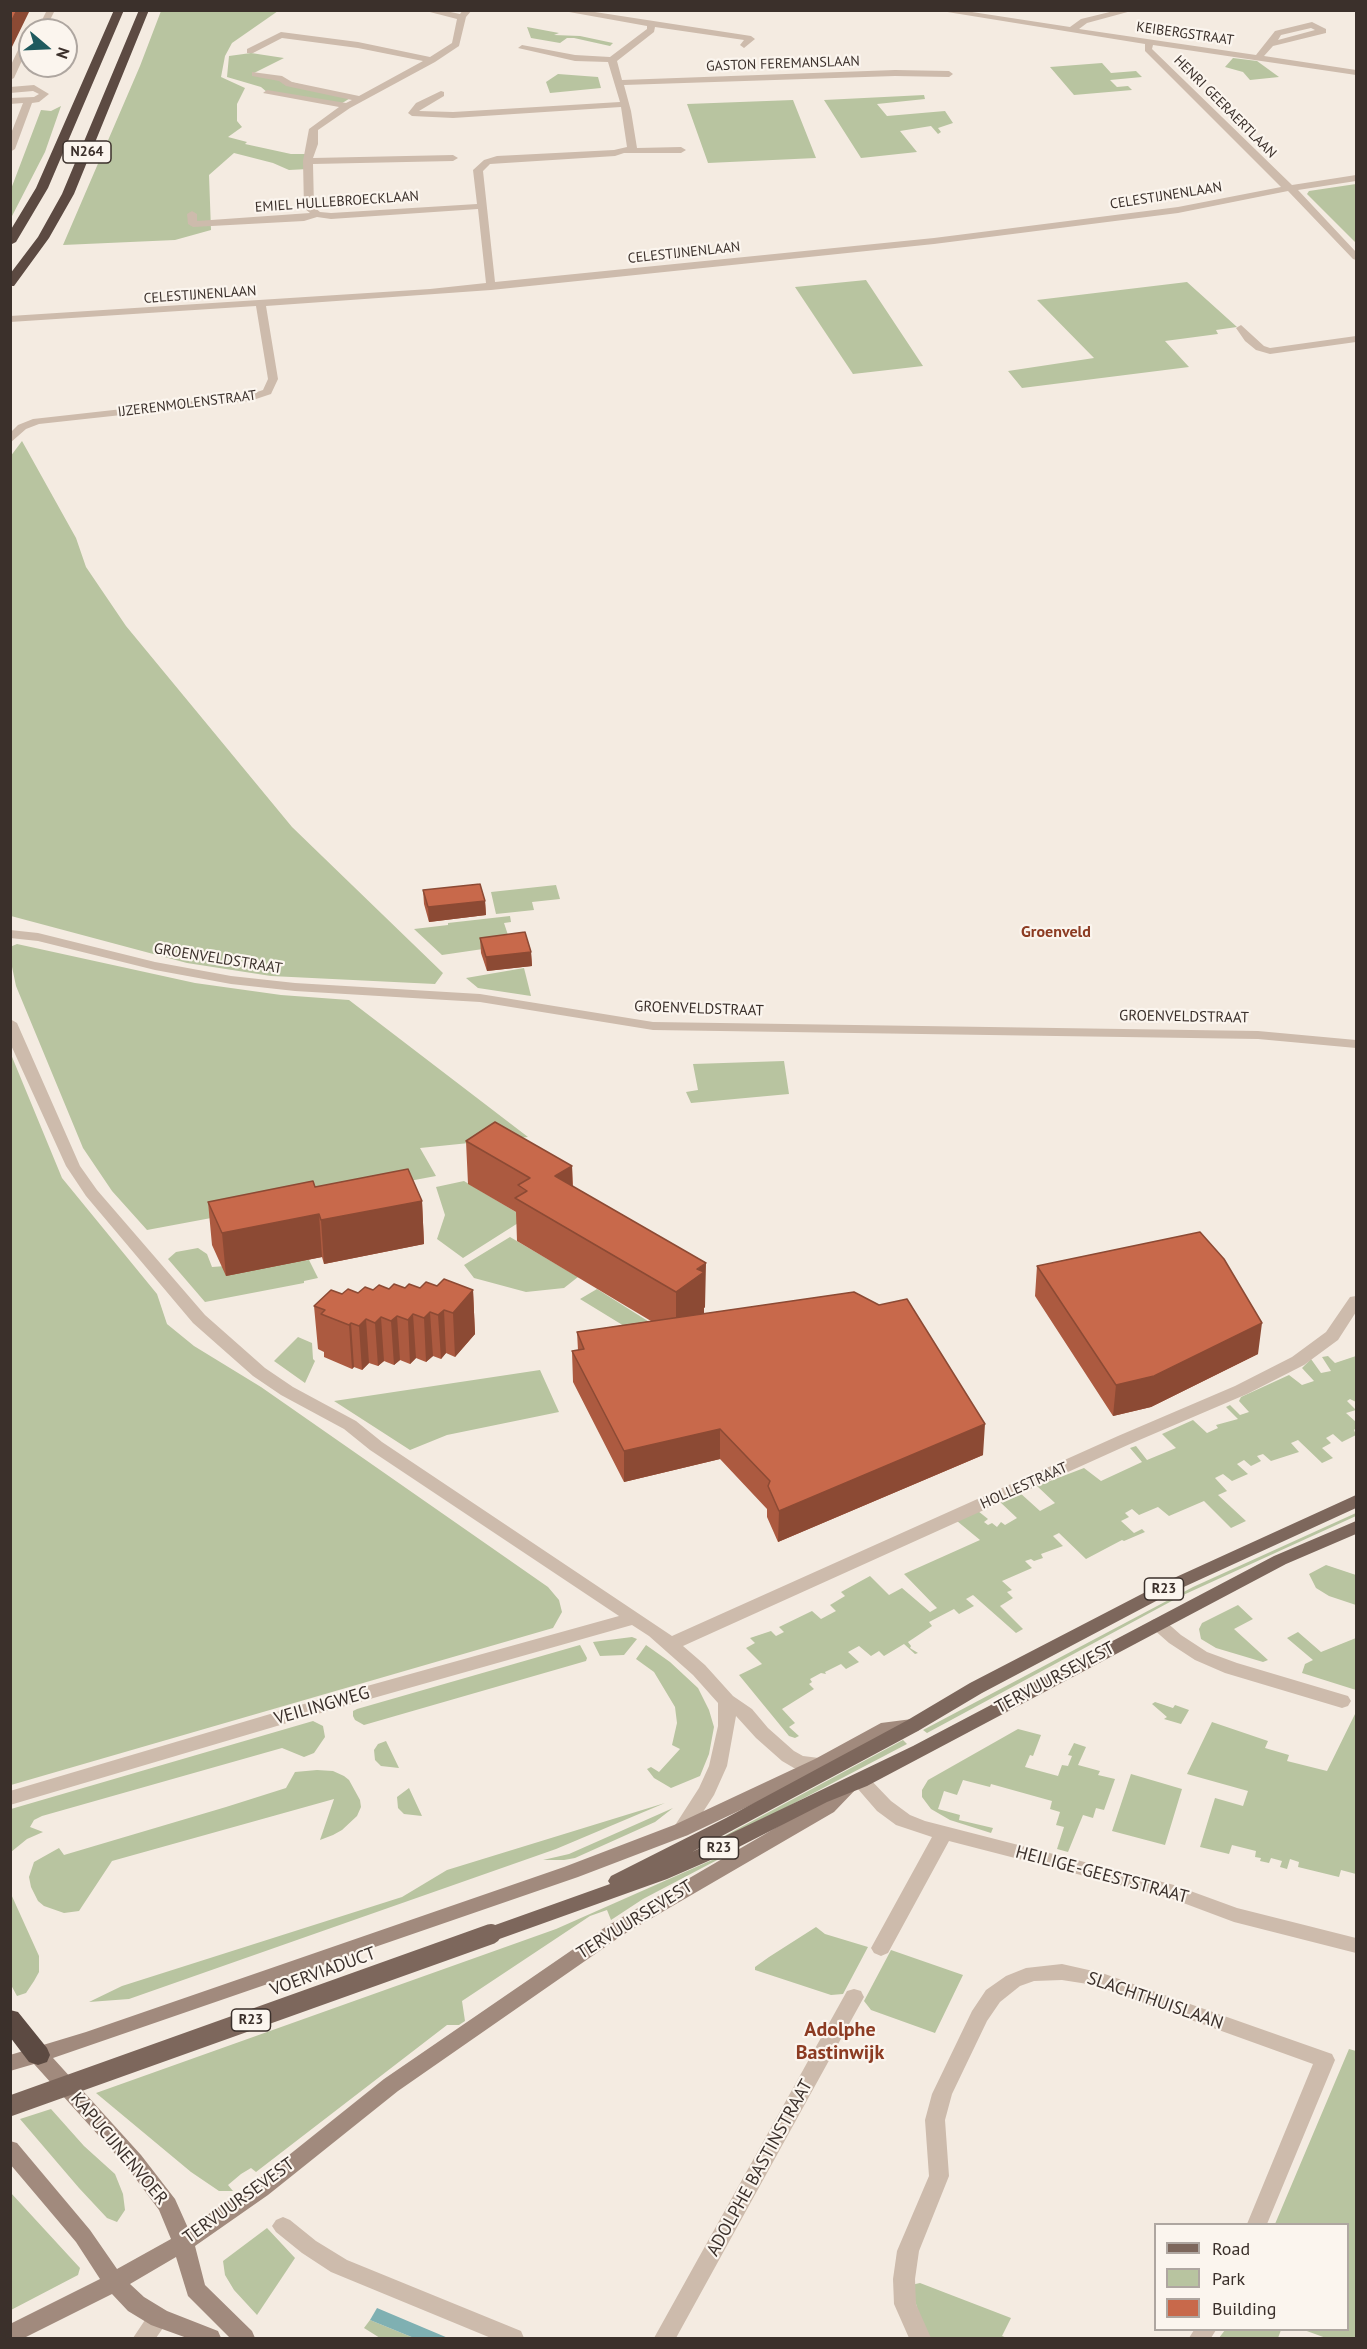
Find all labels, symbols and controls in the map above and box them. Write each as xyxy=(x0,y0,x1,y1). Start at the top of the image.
north arrow xyxy=(18,18,78,78)
street label: KEIBERGSTRAAT xyxy=(1135,19,1235,49)
text: N xyxy=(52,45,74,61)
street label: HENRI GEERAERTLAAN xyxy=(1170,52,1280,162)
street label: GASTON FEREMANSLAAN xyxy=(706,53,860,75)
road number: N264 xyxy=(63,141,111,163)
street label: CELESTIJNENLAAN xyxy=(1109,179,1223,213)
street label: EMIEL HULLEBROECKLAAN xyxy=(254,188,420,216)
street label: CELESTIJNENLAAN xyxy=(627,239,741,267)
street label: CELESTIJNENLAAN xyxy=(143,283,257,307)
street label: IJZERENMOLENSTRAAT xyxy=(117,387,257,421)
district label: Groenveld xyxy=(1021,922,1091,942)
street label: GROENVELDSTRAAT xyxy=(153,940,283,978)
street label: GROENVELDSTRAAT xyxy=(634,998,764,1020)
street label: GROENVELDSTRAAT xyxy=(1119,1007,1249,1027)
street label: HOLLESTRAAT xyxy=(978,1459,1070,1513)
road number: R23 xyxy=(1144,1578,1184,1600)
street label: TERVUURSEVEST xyxy=(991,1637,1119,1719)
street label: VEILINGWEG xyxy=(272,1682,372,1730)
road number: R23 xyxy=(700,1837,738,1859)
street label: HEILIGE-GEESTSTRAAT xyxy=(1013,1842,1191,1908)
street label: TERVUURSEVEST xyxy=(573,1876,697,1964)
street label: VOERVIADUCT xyxy=(267,1943,379,2001)
street label: SLACHTHUISLAAN xyxy=(1084,1968,1226,2034)
road number: R23 xyxy=(232,2009,270,2031)
district label: Adolphe Bastinwijk xyxy=(796,2018,884,2065)
street label: ADOLPHE BASTINSTRAAT xyxy=(703,2076,817,2260)
street label: KAPUCIJNENVOER xyxy=(66,2089,172,2209)
street label: TERVUURSEVEST xyxy=(179,2153,299,2249)
legend xyxy=(1154,2223,1349,2331)
text: Road xyxy=(1212,2237,1250,2260)
text: Park xyxy=(1212,2267,1245,2290)
text: Building xyxy=(1212,2297,1276,2320)

